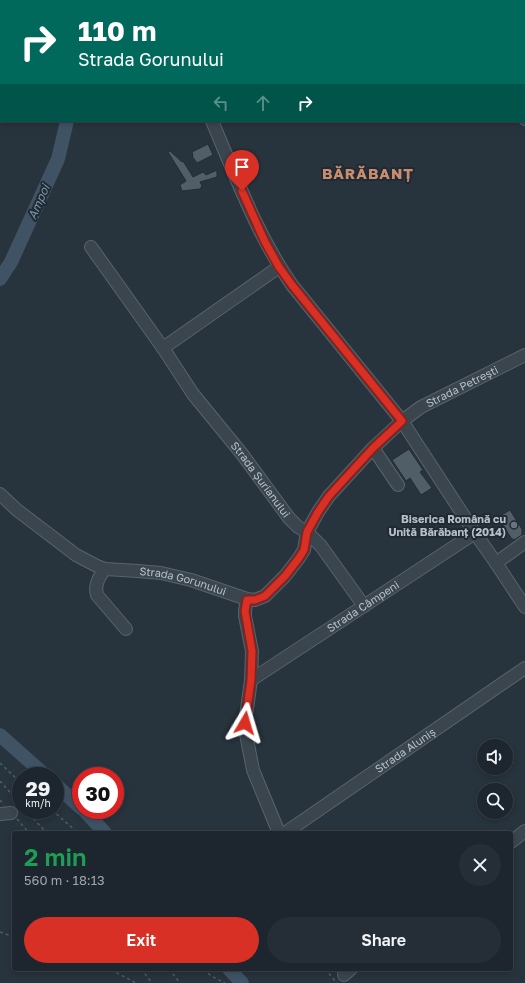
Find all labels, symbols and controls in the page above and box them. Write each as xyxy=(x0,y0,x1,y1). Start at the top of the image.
text: 110 m xyxy=(78,14,157,47)
icon: right xyxy=(12,16,64,68)
text: Strada Gorunului xyxy=(78,48,224,70)
icon: left xyxy=(210,92,232,114)
icon: ahead xyxy=(252,92,274,114)
icon: right xyxy=(294,92,316,114)
pin xyxy=(225,150,259,191)
icon: arrive xyxy=(231,156,253,178)
district label: BĂRĂBANȚ xyxy=(322,164,414,182)
water label: Ampoi xyxy=(24,180,54,222)
street label: Strada Petrești xyxy=(424,362,500,410)
street label: Strada Șurianului xyxy=(229,439,293,520)
place label: Biserica Română cu Unită Bărăbanț (2014) xyxy=(388,512,506,538)
marker: Biserica Română cu Unită Bărăbanț (2014) xyxy=(509,520,519,530)
street label: Strada Gorunului xyxy=(139,564,228,598)
street label: Strada Câmpeni xyxy=(324,578,401,634)
position arrow xyxy=(224,702,266,744)
street label: Strada Aluniș xyxy=(372,725,438,775)
map controls xyxy=(477,739,513,819)
button: sound xyxy=(477,739,513,775)
speed limit sign: 30 xyxy=(72,767,124,819)
text: 29 xyxy=(26,776,50,800)
button: search xyxy=(477,783,513,819)
text: km/h xyxy=(25,797,51,809)
text: 2 min xyxy=(24,842,86,871)
button: close xyxy=(459,844,501,886)
text: 560 m · 18:13 xyxy=(24,872,105,888)
button: Exit xyxy=(24,917,259,963)
button: Share xyxy=(267,917,501,963)

